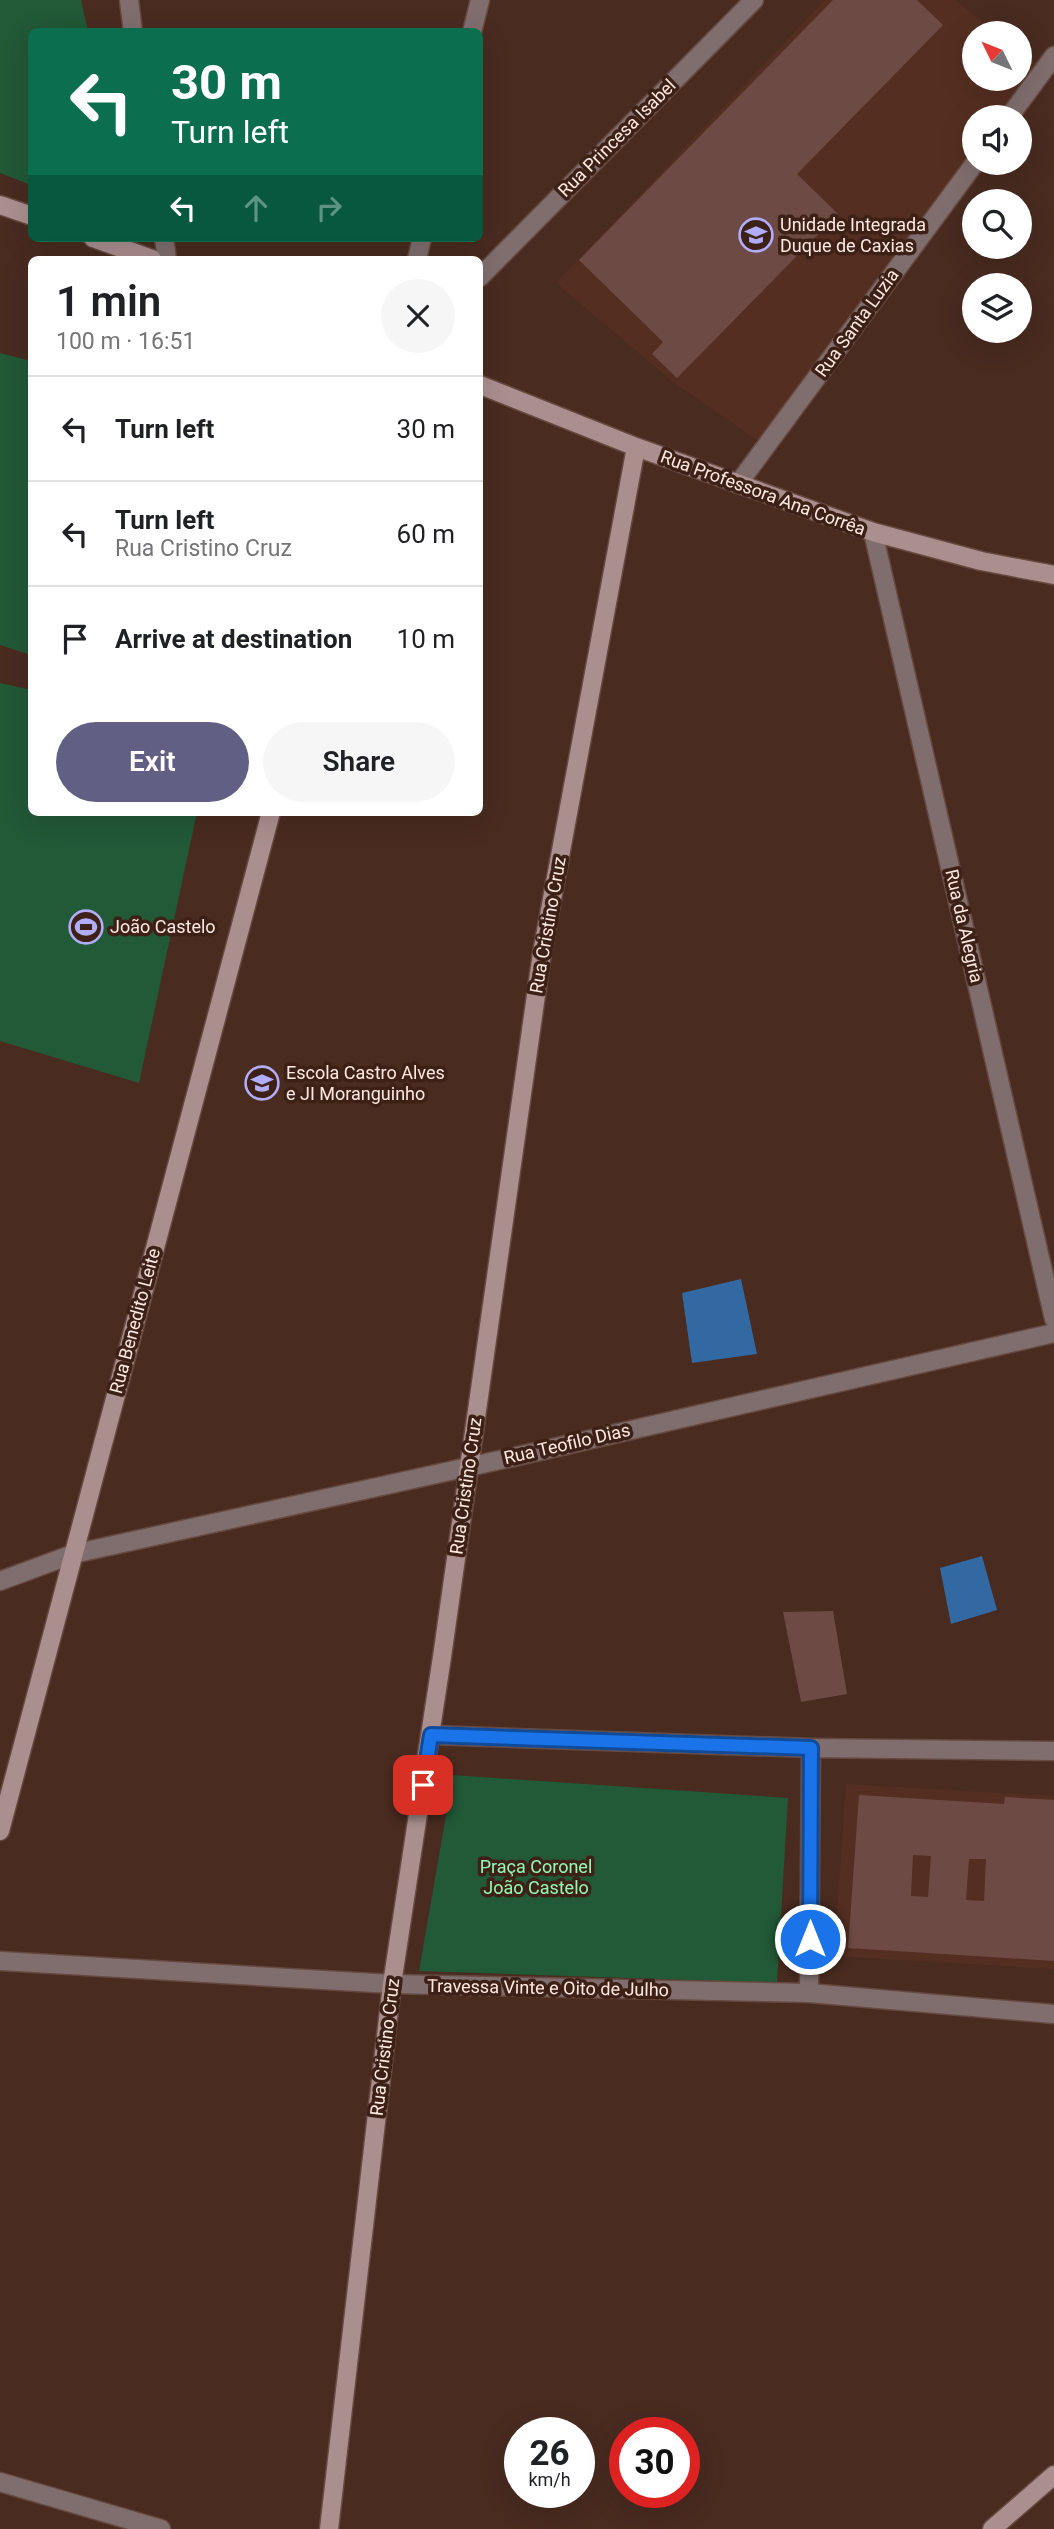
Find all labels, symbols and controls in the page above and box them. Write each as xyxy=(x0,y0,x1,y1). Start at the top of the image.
north arrow xyxy=(962,21,1032,91)
map controls xyxy=(962,21,1032,343)
text: 30 m xyxy=(171,54,282,111)
icon: left xyxy=(56,56,147,147)
street label: Rua Princesa Isabel xyxy=(554,75,680,201)
button: sound xyxy=(962,105,1032,175)
text: Turn left xyxy=(171,113,289,151)
icon: left xyxy=(164,189,202,227)
icon: ahead xyxy=(237,189,275,227)
icon: right xyxy=(310,189,348,227)
button: search xyxy=(962,189,1032,259)
place label: Unidade Integrada Duque de Caxias xyxy=(780,214,926,256)
school or university icon: Unidade Integrada Duque de Caxias xyxy=(737,216,775,254)
street label: Rua Santa Luzia xyxy=(810,265,903,381)
button: layers xyxy=(962,273,1032,343)
text: 1 min xyxy=(56,277,161,326)
button: close xyxy=(381,279,455,353)
text: 100 m · 16:51 xyxy=(56,328,195,355)
icon: left xyxy=(56,410,94,448)
text: Turn left xyxy=(115,414,214,444)
text: 30 m xyxy=(397,414,455,444)
street label: Rua Professora Ana Corrêa xyxy=(658,446,869,539)
text: Turn left xyxy=(115,505,214,535)
icon: left xyxy=(56,515,94,553)
text: 60 m xyxy=(397,519,455,549)
text: Rua Cristino Cruz xyxy=(115,535,292,562)
icon: arrive xyxy=(56,620,94,658)
text: Arrive at destination xyxy=(115,624,352,654)
text: 10 m xyxy=(397,624,455,654)
button: Exit xyxy=(56,722,249,802)
button: Share xyxy=(263,722,455,802)
street label: Rua Cristino Cruz xyxy=(525,855,570,995)
street label: Rua da Alegria xyxy=(941,867,988,985)
sports icon: João Castelo xyxy=(67,908,105,946)
place label: João Castelo xyxy=(110,916,216,937)
place label: Escola Castro Alves e JI Moranguinho xyxy=(286,1062,445,1104)
school or university icon: Escola Castro Alves e JI Moranguinho xyxy=(243,1064,281,1102)
street label: Rua Benedito Leite xyxy=(105,1246,164,1396)
street label: Rua Cristino Cruz xyxy=(445,1416,486,1556)
street label: Rua Teofilo Dias xyxy=(502,1419,632,1468)
pin xyxy=(393,1755,453,1815)
icon: arrive xyxy=(404,1766,442,1804)
park label: Praça Coronel João Castelo xyxy=(480,1856,592,1898)
position arrow xyxy=(773,1902,847,1976)
street label: Travessa Vinte e Oito de Julho xyxy=(427,1975,669,2000)
street label: Rua Cristino Cruz xyxy=(366,1977,403,2117)
speed limit sign: 30 xyxy=(609,2417,700,2508)
text: 26 xyxy=(529,2433,570,2474)
text: km/h xyxy=(528,2469,571,2490)

